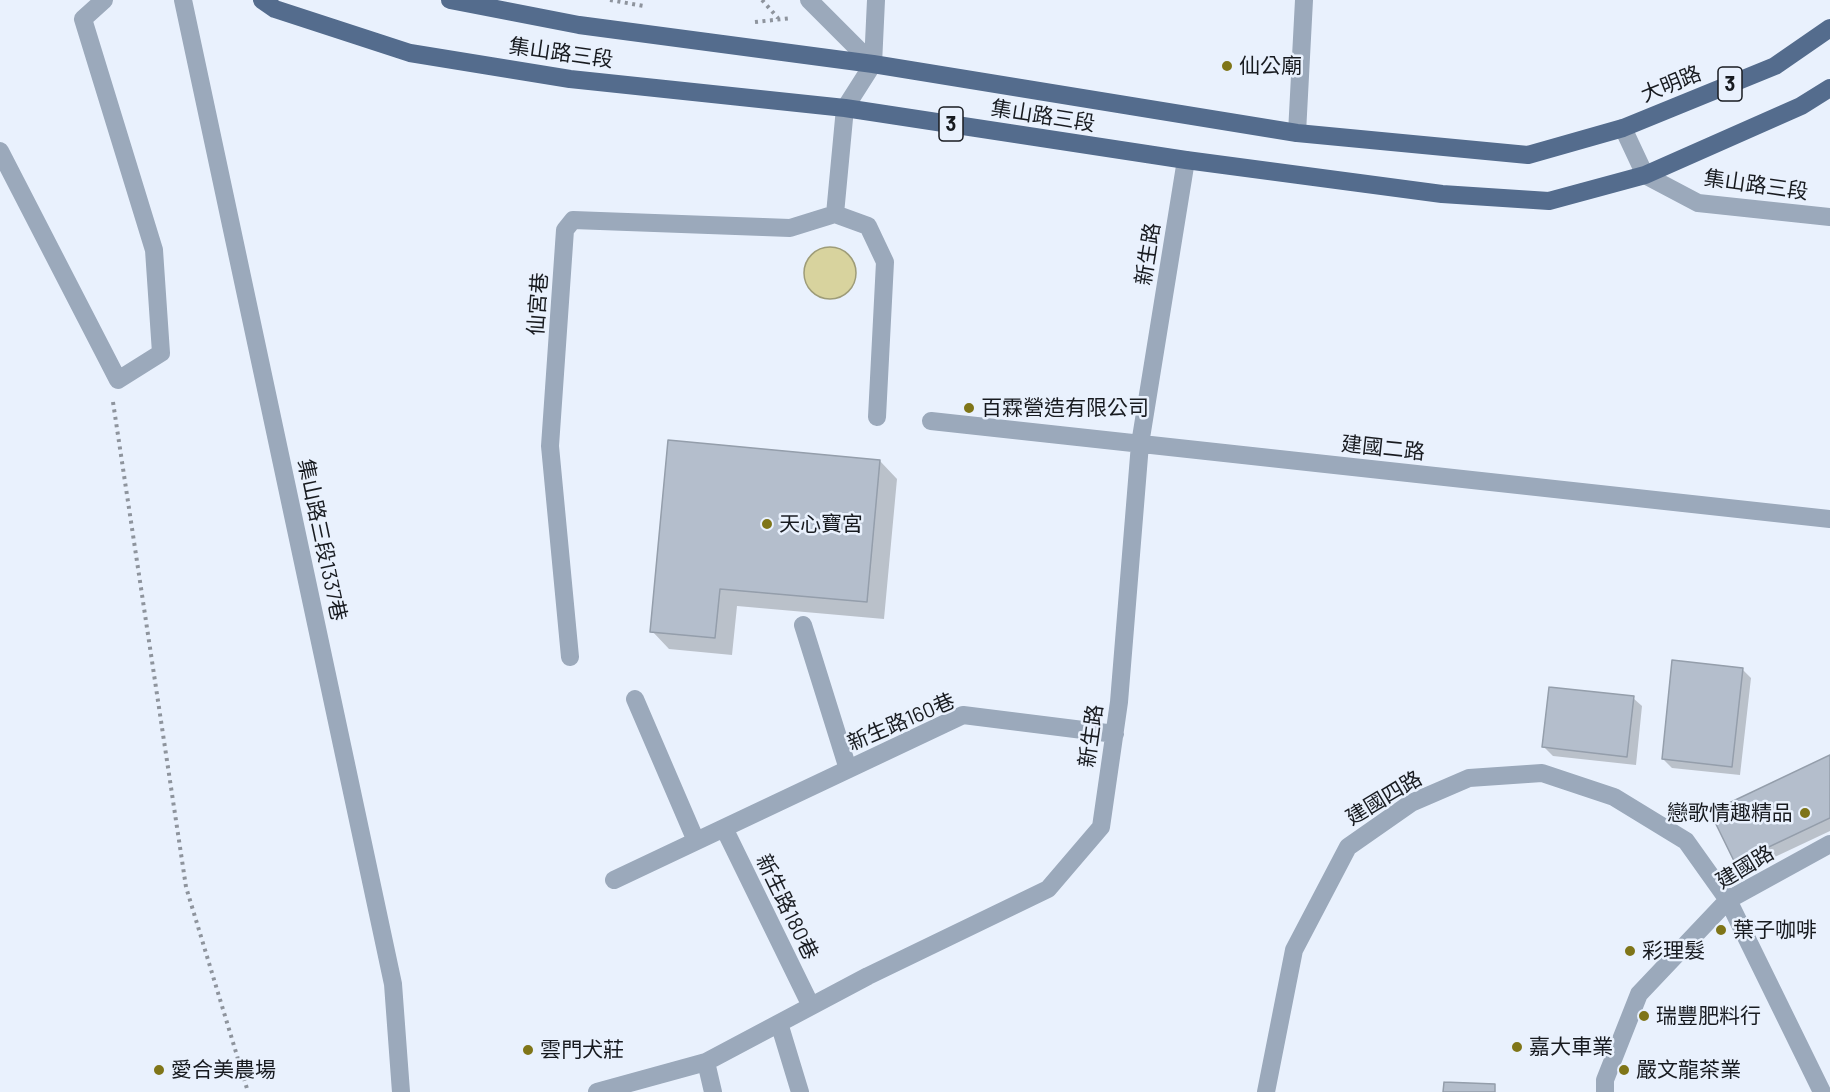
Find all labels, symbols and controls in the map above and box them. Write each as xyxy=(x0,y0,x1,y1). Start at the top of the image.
street label: 集山路三段 xyxy=(507,33,615,73)
place label: 仙公廟 xyxy=(1239,53,1302,79)
marker: 仙公廟 xyxy=(1220,59,1234,73)
street label: 大明路 xyxy=(1637,61,1705,107)
road number: 3 xyxy=(1718,67,1742,101)
street label: 集山路三段 xyxy=(989,95,1097,137)
road number: 3 xyxy=(939,107,963,141)
street label: 集山路三段 xyxy=(1702,165,1810,205)
street label: 新生路 xyxy=(1131,221,1165,287)
street label: 仙宮巷 xyxy=(523,272,553,336)
place label: 百霖營造有限公司 xyxy=(981,395,1149,421)
marker: 百霖營造有限公司 xyxy=(962,401,976,415)
street label: 建國二路 xyxy=(1340,431,1426,465)
street label: 集山路三段1337巷 xyxy=(293,457,351,623)
place label: 天心寶宮 xyxy=(779,511,863,537)
marker: 天心寶宮 xyxy=(760,517,774,531)
street label: 新生路160巷 xyxy=(844,688,958,756)
street label: 新生路 xyxy=(1074,703,1108,769)
street label: 建國四路 xyxy=(1342,766,1426,830)
place label: 戀歌情趣精品 xyxy=(1667,800,1793,826)
marker: 戀歌情趣精品 xyxy=(1798,806,1812,820)
street label: 建國路 xyxy=(1712,840,1778,894)
street label: 新生路180巷 xyxy=(751,850,823,964)
place label: 葉子咖啡 xyxy=(1733,917,1817,943)
marker: 葉子咖啡 xyxy=(1714,923,1728,937)
place label: 彩理髮 xyxy=(1642,938,1705,964)
marker: 彩理髮 xyxy=(1623,944,1637,958)
place label: 瑞豐肥料行 xyxy=(1656,1003,1761,1029)
marker: 瑞豐肥料行 xyxy=(1637,1009,1651,1023)
place label: 嘉大車業 xyxy=(1529,1034,1613,1060)
place label: 雲門犬莊 xyxy=(540,1037,624,1063)
marker: 嘉大車業 xyxy=(1510,1040,1524,1054)
marker: 雲門犬莊 xyxy=(521,1043,535,1057)
place label: 愛合美農場 xyxy=(171,1057,276,1083)
place label: 嚴文龍茶業 xyxy=(1636,1057,1741,1083)
marker: 愛合美農場 xyxy=(152,1063,166,1077)
marker: 嚴文龍茶業 xyxy=(1617,1063,1631,1077)

